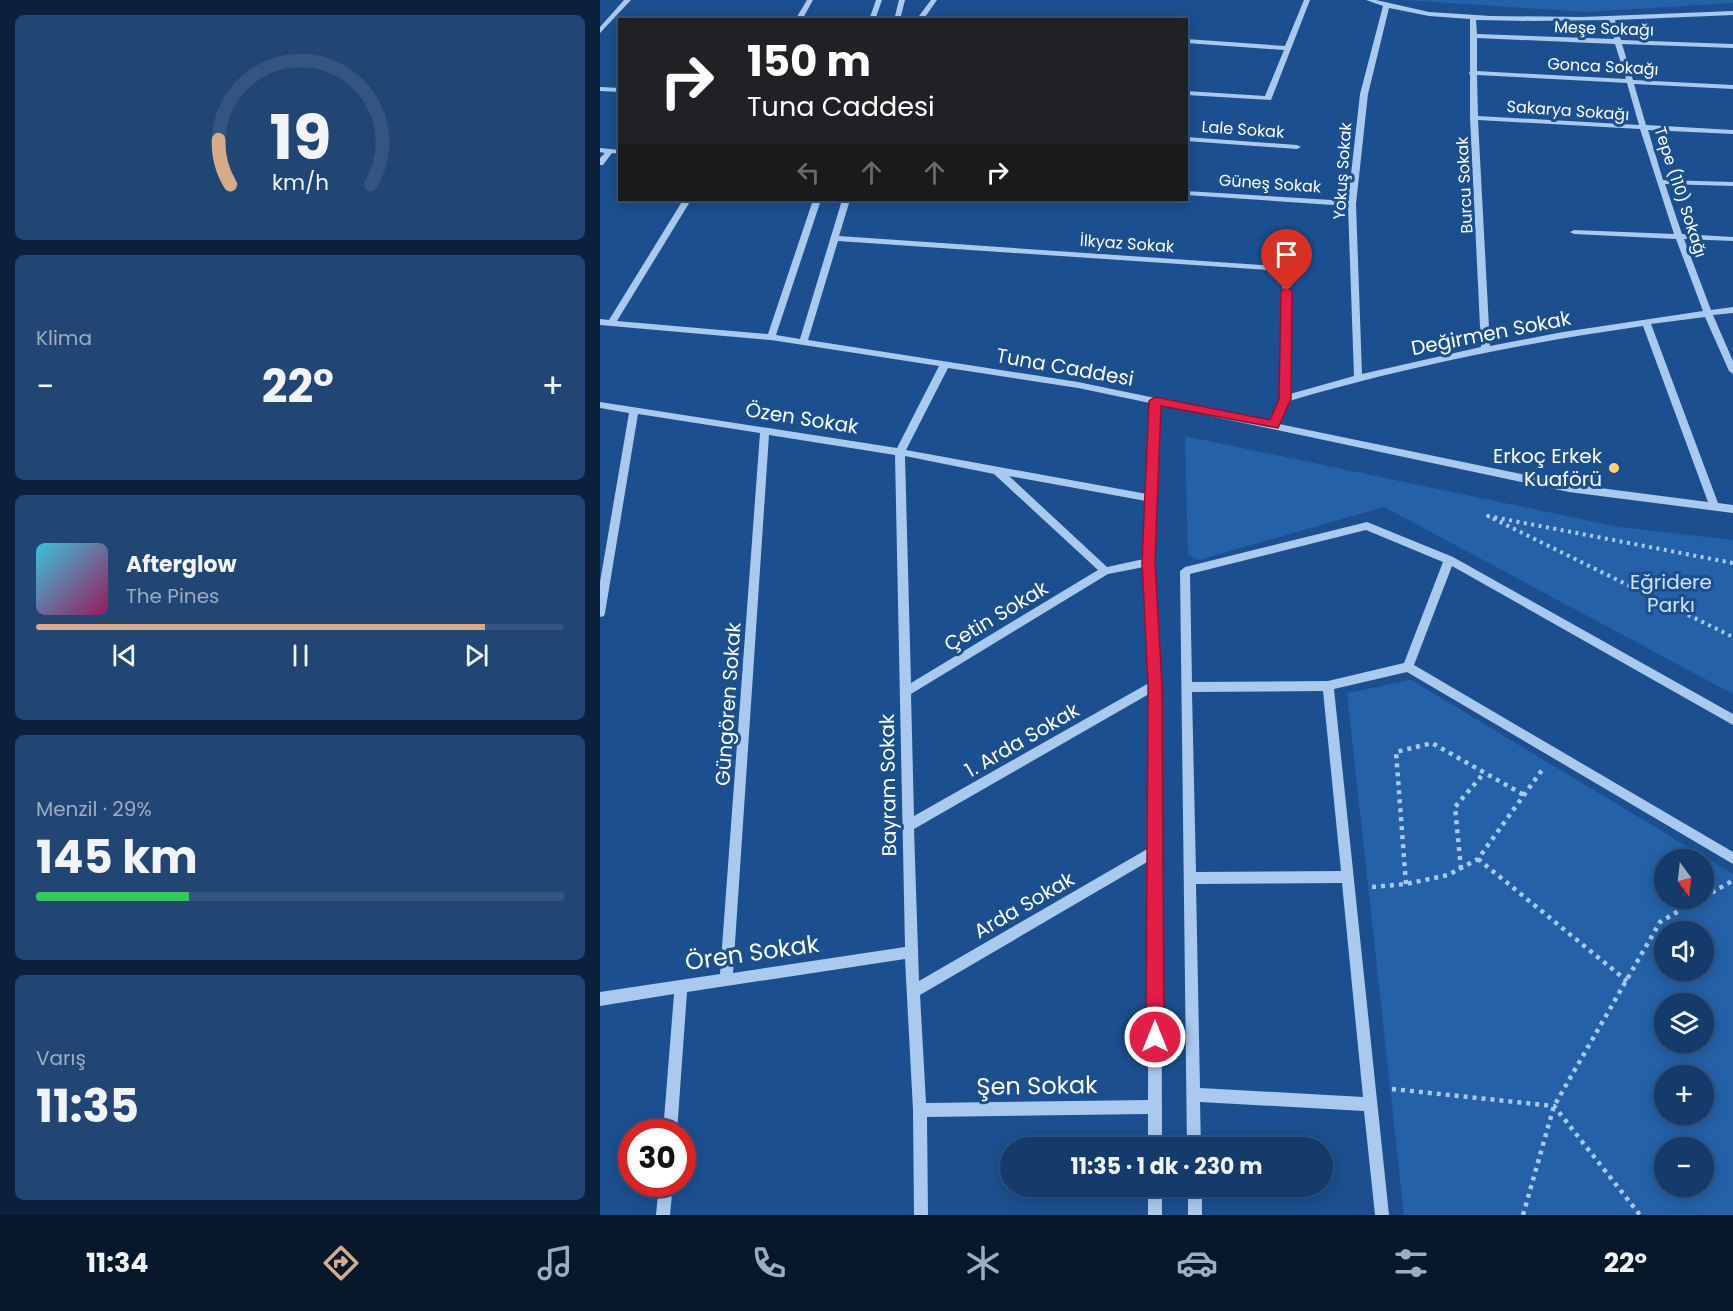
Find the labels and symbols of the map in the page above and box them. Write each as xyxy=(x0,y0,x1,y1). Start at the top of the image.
street label: Meşe Sokağı xyxy=(1554,15,1654,42)
street label: Gonca Sokağı xyxy=(1547,52,1659,81)
street label: Sakarya Sokağı xyxy=(1506,95,1630,126)
street label: Lale Sokak xyxy=(1201,115,1286,144)
street label: Yokuş Sokak xyxy=(1328,121,1357,221)
street label: Tepe (110) Sokağı xyxy=(1649,124,1712,260)
street label: Burcu Sokak xyxy=(1450,135,1479,234)
street label: Güneş Sokak xyxy=(1218,168,1323,199)
street label: İlkyaz Sokak xyxy=(1079,229,1176,258)
pin xyxy=(1261,229,1312,291)
street label: Değirmen Sokak xyxy=(1409,304,1574,362)
street label: Tuna Caddesi xyxy=(994,341,1136,393)
street label: Özen Sokak xyxy=(743,395,861,441)
place label: Erkoç Erkek Kuaförü xyxy=(1493,442,1603,493)
marker: Erkoç Erkek Kuaförü xyxy=(1607,461,1621,475)
park label: Eğridere Parkı xyxy=(1630,568,1712,619)
street label: Çetin Sokak xyxy=(939,574,1054,658)
street label: Güngören Sokak xyxy=(708,620,748,787)
street label: 1. Arda Sokak xyxy=(960,696,1085,784)
street label: Bayram Sokak xyxy=(873,713,903,857)
north arrow xyxy=(1654,849,1714,909)
street label: Arda Sokak xyxy=(969,865,1080,945)
street label: Ören Sokak xyxy=(683,927,822,978)
position arrow xyxy=(1123,1005,1187,1069)
street label: Şen Sokak xyxy=(976,1068,1098,1103)
speed limit sign: 30 xyxy=(618,1119,696,1197)

